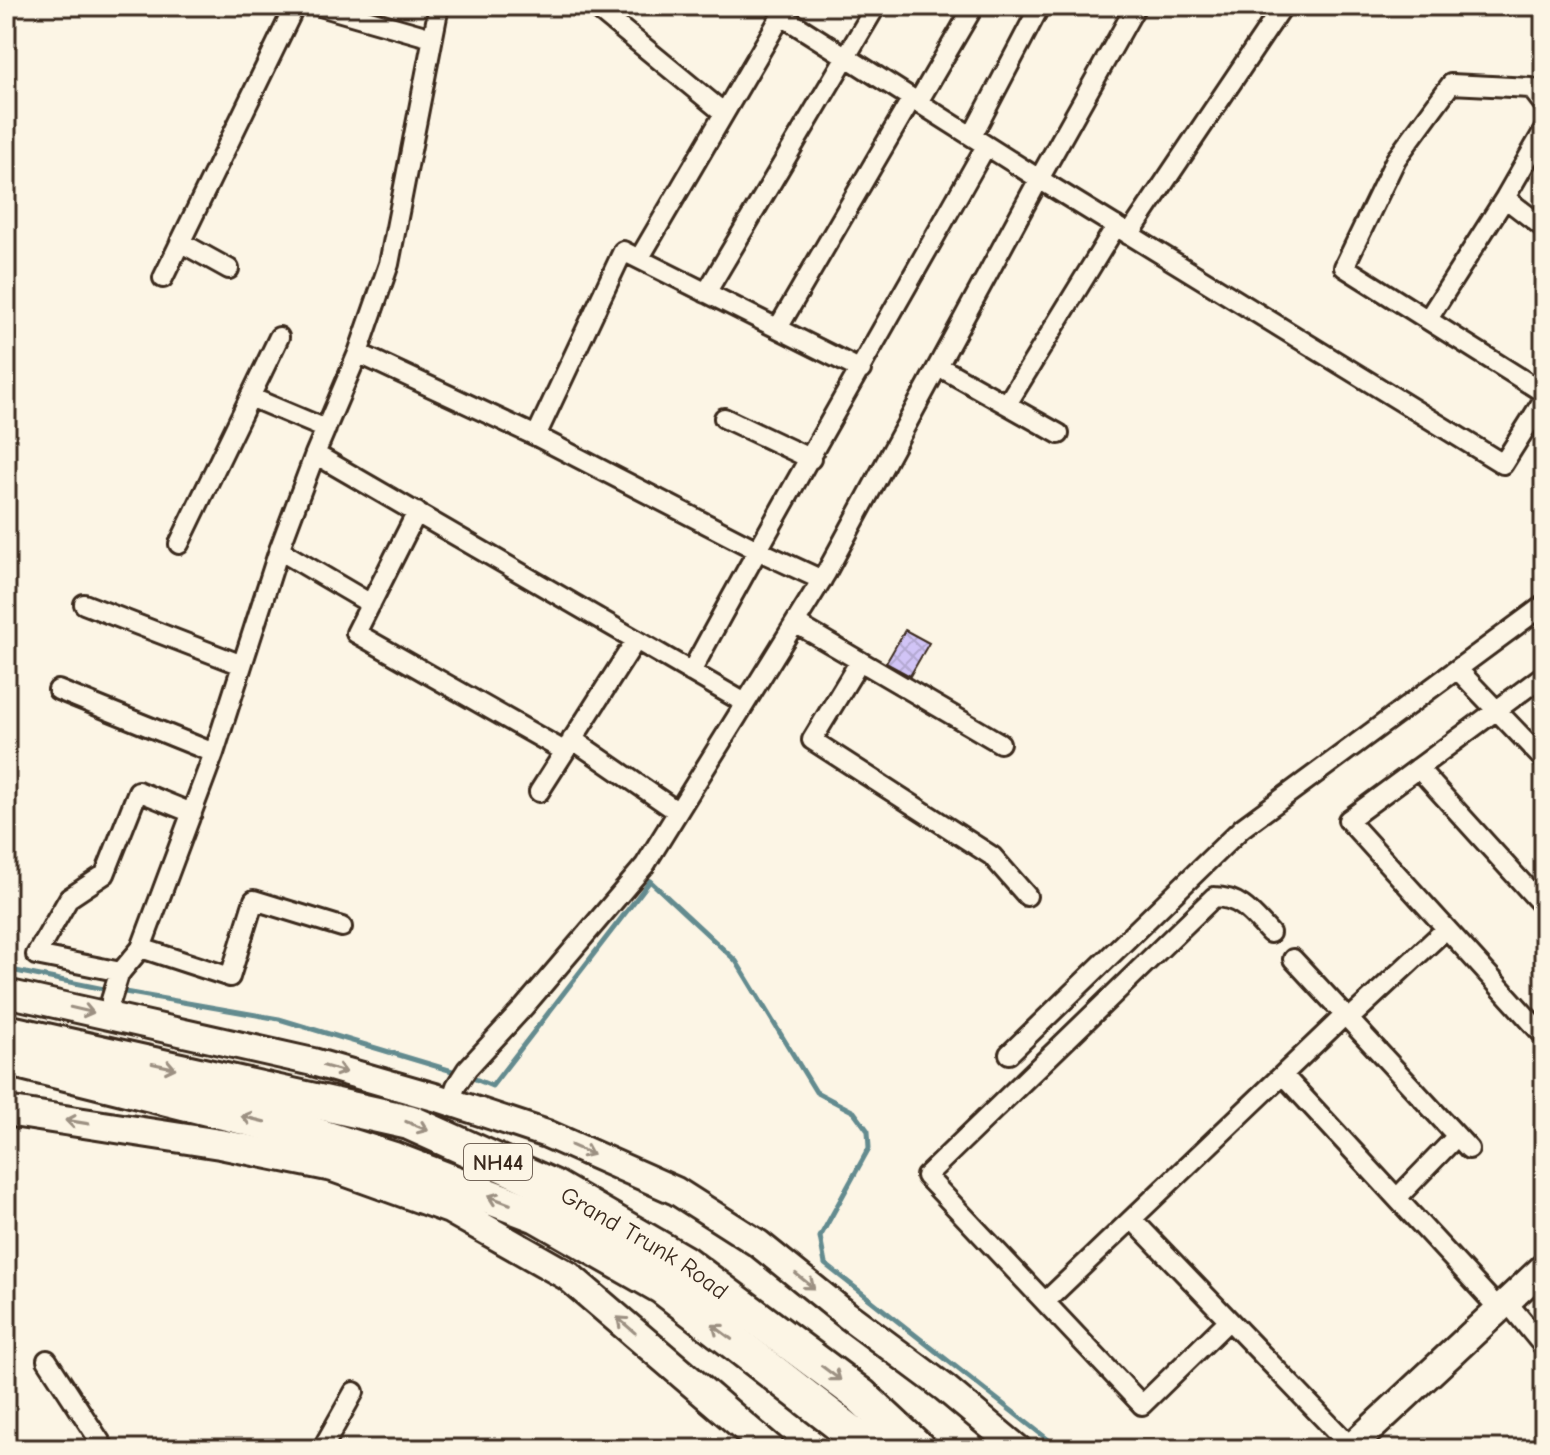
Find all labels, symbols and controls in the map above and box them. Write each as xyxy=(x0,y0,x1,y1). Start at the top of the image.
one-way arrow xyxy=(69,1003,94,1018)
one-way arrow xyxy=(151,1059,177,1074)
one-way arrow xyxy=(322,1062,348,1077)
one-way arrow xyxy=(240,1111,266,1126)
one-way arrow xyxy=(65,1114,90,1129)
one-way arrow xyxy=(404,1120,429,1135)
one-way arrow xyxy=(569,1143,594,1158)
road number: NH44 xyxy=(464,1144,532,1180)
street label: Grand Trunk Road xyxy=(556,1180,734,1305)
one-way arrow xyxy=(487,1192,512,1206)
one-way arrow xyxy=(794,1272,815,1290)
one-way arrow xyxy=(616,1317,636,1335)
one-way arrow xyxy=(712,1324,733,1341)
one-way arrow xyxy=(820,1364,841,1381)

